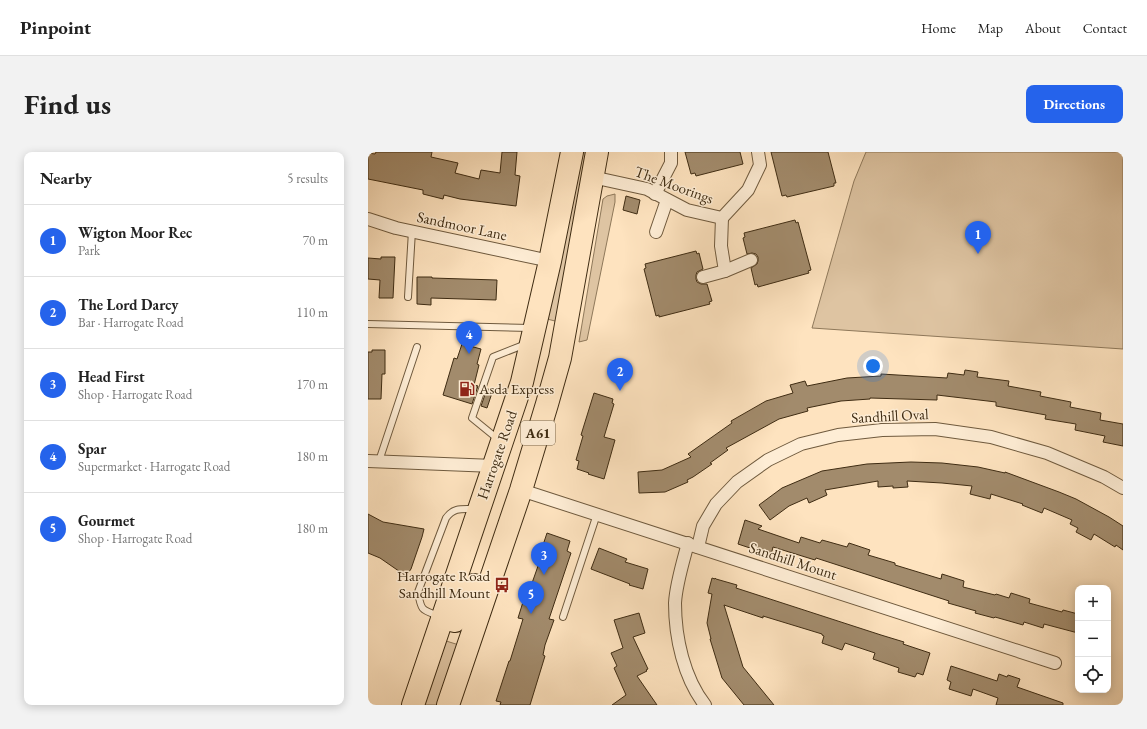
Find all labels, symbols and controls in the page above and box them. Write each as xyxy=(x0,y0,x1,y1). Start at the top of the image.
text: Pinpoint xyxy=(20,15,91,40)
text: Home xyxy=(921,19,956,37)
text: Map xyxy=(978,19,1003,37)
text: About xyxy=(1025,19,1061,37)
text: Contact xyxy=(1083,19,1127,37)
button: Directions xyxy=(1026,85,1123,123)
text: Find us xyxy=(24,86,111,122)
street label: The Moorings xyxy=(632,161,716,208)
text: Nearby xyxy=(40,167,92,189)
text: 5 results xyxy=(287,170,328,187)
street label: Sandmoor Lane xyxy=(415,207,509,244)
pin: 1 xyxy=(965,221,991,254)
text: Wigton Moor Rec xyxy=(78,223,192,242)
text: 1 xyxy=(50,232,56,249)
text: 70 m xyxy=(303,232,328,249)
text: Park xyxy=(78,242,100,259)
text: The Lord Darcy xyxy=(78,295,179,314)
text: 2 xyxy=(50,304,56,321)
text: 110 m xyxy=(297,304,328,321)
text: Bar · Harrogate Road xyxy=(78,314,184,331)
pin: 4 xyxy=(456,321,482,354)
your location xyxy=(863,356,883,376)
pin: 2 xyxy=(607,358,633,391)
text: Head First xyxy=(78,367,145,386)
text: 3 xyxy=(50,376,56,393)
text: 170 m xyxy=(297,376,328,393)
place label: Asda Express xyxy=(478,379,554,398)
fuel station icon: Asda Express xyxy=(458,380,476,398)
text: Shop · Harrogate Road xyxy=(78,386,192,403)
street label: Sandhill Oval xyxy=(851,404,930,427)
street label: Harrogate Road xyxy=(472,407,521,502)
road number: A61 xyxy=(521,421,555,445)
text: Spar xyxy=(78,439,106,458)
text: 4 xyxy=(50,448,56,465)
text: 180 m xyxy=(297,448,328,465)
text: Supermarket · Harrogate Road xyxy=(78,458,230,475)
text: Gourmet xyxy=(78,511,135,530)
text: 5 xyxy=(50,520,56,537)
text: 180 m xyxy=(297,520,328,537)
text: Shop · Harrogate Road xyxy=(78,530,192,547)
street label: Sandhill Mount xyxy=(747,537,840,584)
pin: 3 xyxy=(531,542,557,575)
place label: Harrogate Road Sandhill Mount xyxy=(397,566,490,602)
bus stop icon: Harrogate Road Sandhill Mount xyxy=(493,576,511,594)
pin: 5 xyxy=(518,581,544,614)
map controls xyxy=(1075,585,1111,693)
button: + xyxy=(1075,585,1111,621)
button: − xyxy=(1075,621,1111,657)
button: locate xyxy=(1075,657,1111,693)

